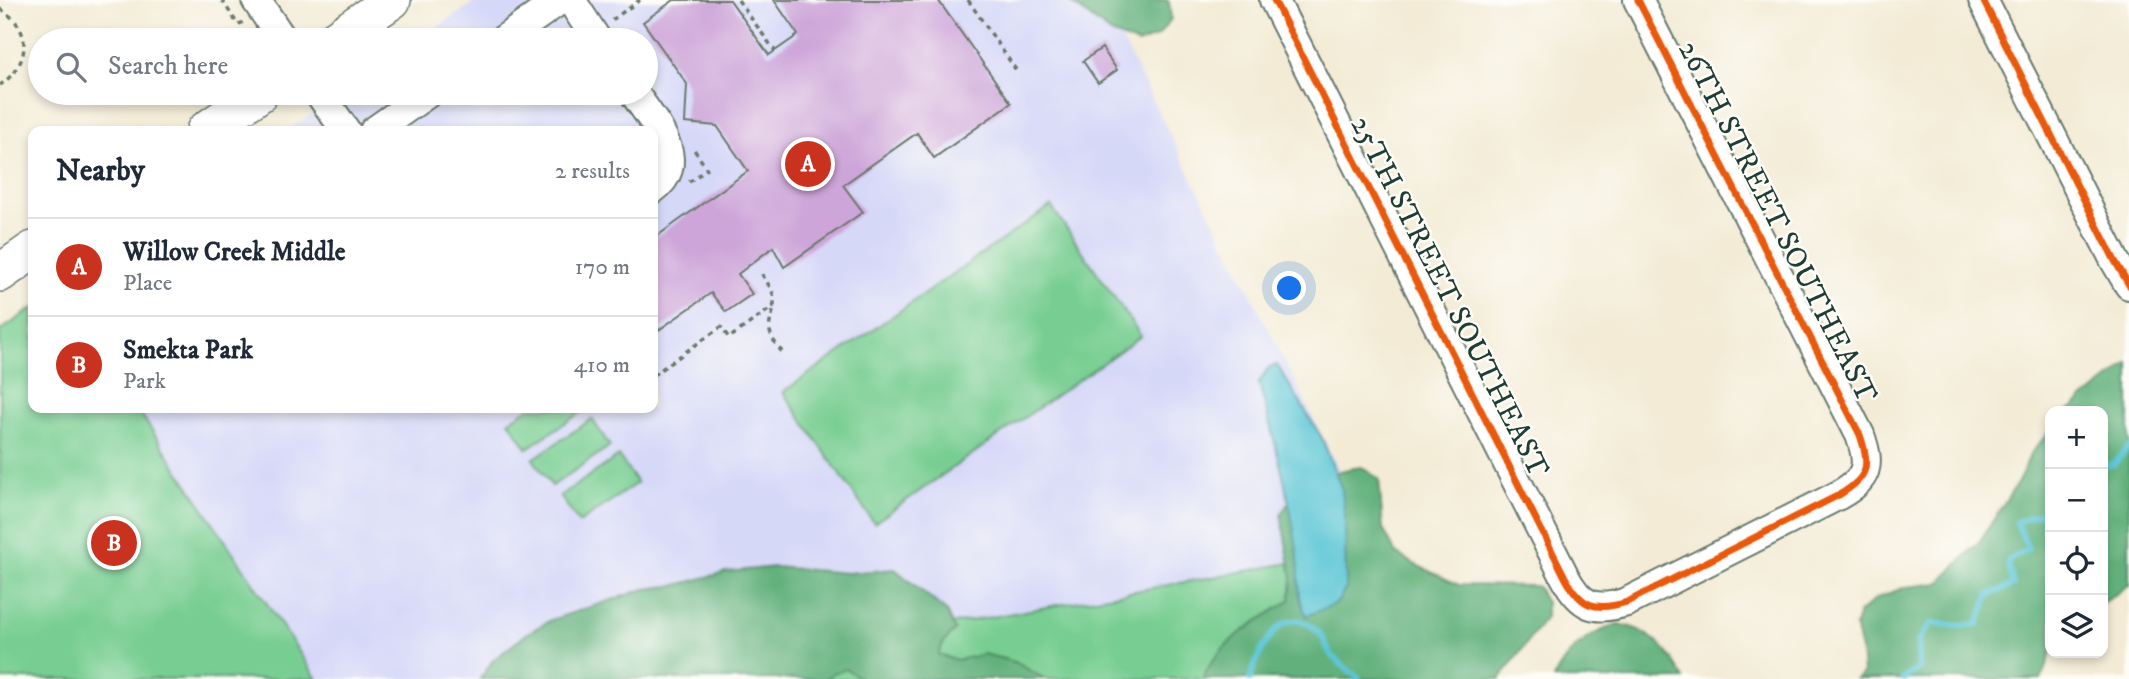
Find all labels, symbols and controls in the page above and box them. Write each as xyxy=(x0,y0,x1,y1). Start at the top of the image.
search box xyxy=(28,28,658,105)
street label: 26TH STREET SOUTHEAST xyxy=(1669,35,1885,410)
icon: search xyxy=(52,48,90,86)
text: Search here xyxy=(108,50,228,83)
street label: 25TH STREET SOUTHEAST xyxy=(1342,110,1557,484)
pin: A xyxy=(785,138,831,190)
text: Nearby xyxy=(56,153,145,190)
text: 2 results xyxy=(555,157,630,186)
text: Willow Creek Middle xyxy=(123,236,346,269)
text: A xyxy=(72,253,86,282)
text: 170 m xyxy=(575,253,630,282)
text: Place xyxy=(123,269,172,298)
your location xyxy=(1272,271,1306,305)
text: Smekta Park xyxy=(123,334,253,367)
text: B xyxy=(72,351,86,380)
text: 410 m xyxy=(574,351,630,380)
text: Park xyxy=(123,367,166,396)
map controls xyxy=(2045,406,2108,658)
button: + xyxy=(2045,406,2108,469)
button: − xyxy=(2045,469,2108,532)
pin: B xyxy=(91,517,137,569)
button: locate xyxy=(2045,532,2108,595)
button: layers xyxy=(2045,595,2108,658)

